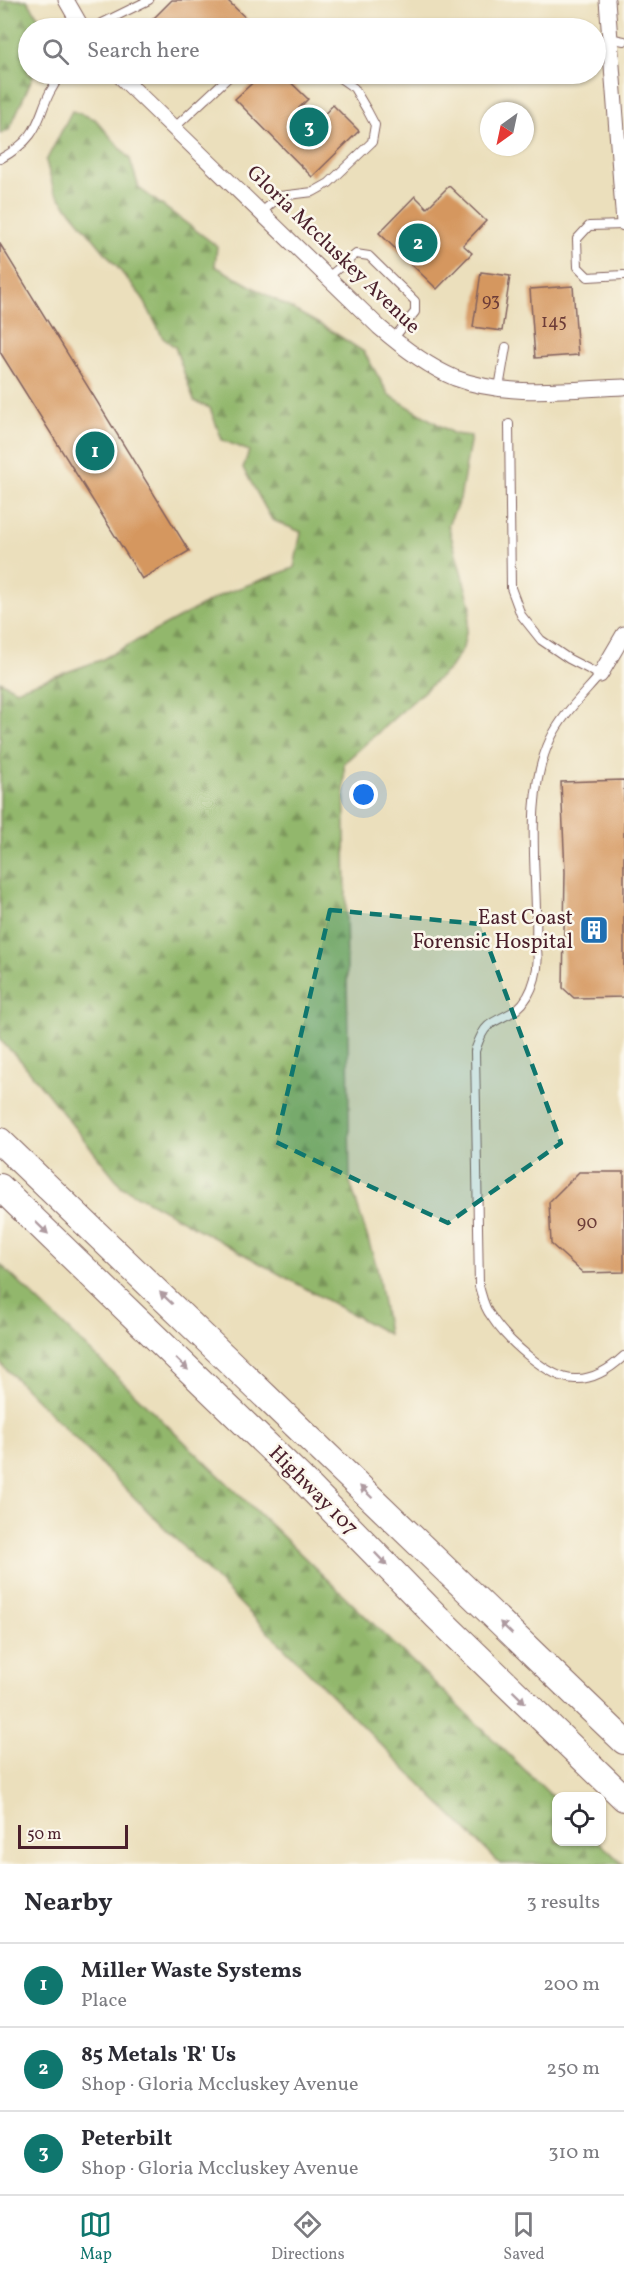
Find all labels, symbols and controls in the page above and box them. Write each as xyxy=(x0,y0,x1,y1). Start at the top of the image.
search box xyxy=(18,18,606,84)
icon: search xyxy=(39,35,72,68)
text: Search here xyxy=(87,36,200,67)
north arrow xyxy=(480,102,534,156)
pin: 3 xyxy=(290,104,328,150)
street label: Gloria Mccluskey Avenue xyxy=(240,159,426,341)
pin: 2 xyxy=(398,220,438,266)
house number: 93 xyxy=(482,289,500,314)
house number: 145 xyxy=(541,310,567,335)
pin: 1 xyxy=(76,428,115,474)
your location xyxy=(349,780,378,809)
place label: East Coast Forensic Hospital xyxy=(412,904,573,957)
building icon: East Coast Forensic Hospital xyxy=(578,914,610,946)
house number: 90 xyxy=(577,1211,597,1236)
one-way arrow xyxy=(34,1221,48,1235)
one-way arrow xyxy=(158,1291,173,1305)
one-way arrow xyxy=(174,1357,189,1371)
street label: Highway 107 xyxy=(262,1440,364,1542)
one-way arrow xyxy=(360,1486,374,1500)
one-way arrow xyxy=(374,1552,388,1567)
one-way arrow xyxy=(499,1622,514,1635)
one-way arrow xyxy=(512,1689,526,1703)
map controls xyxy=(552,1792,606,1846)
button: locate xyxy=(552,1792,606,1846)
scale bar xyxy=(18,1822,128,1850)
text: 50 m xyxy=(27,1824,61,1846)
text: Nearby xyxy=(24,1885,113,1921)
text: 3 results xyxy=(526,1889,600,1917)
text: Miller Waste Systems xyxy=(81,1956,302,1987)
text: 1 xyxy=(39,1971,48,1999)
text: 200 m xyxy=(543,1971,600,1999)
text: Place xyxy=(81,1987,127,2015)
text: 85 Metals 'R' Us xyxy=(81,2040,236,2071)
text: 2 xyxy=(38,2055,49,2083)
text: 250 m xyxy=(546,2055,600,2083)
text: Shop · Gloria Mccluskey Avenue xyxy=(81,2071,359,2099)
text: Peterbilt xyxy=(81,2124,172,2155)
text: 3 xyxy=(38,2139,49,2167)
text: 310 m xyxy=(548,2139,600,2167)
text: Shop · Gloria Mccluskey Avenue xyxy=(81,2155,359,2183)
tab: Map xyxy=(79,2208,112,2266)
tab: Directions xyxy=(271,2208,345,2266)
tab: Saved xyxy=(503,2208,545,2266)

